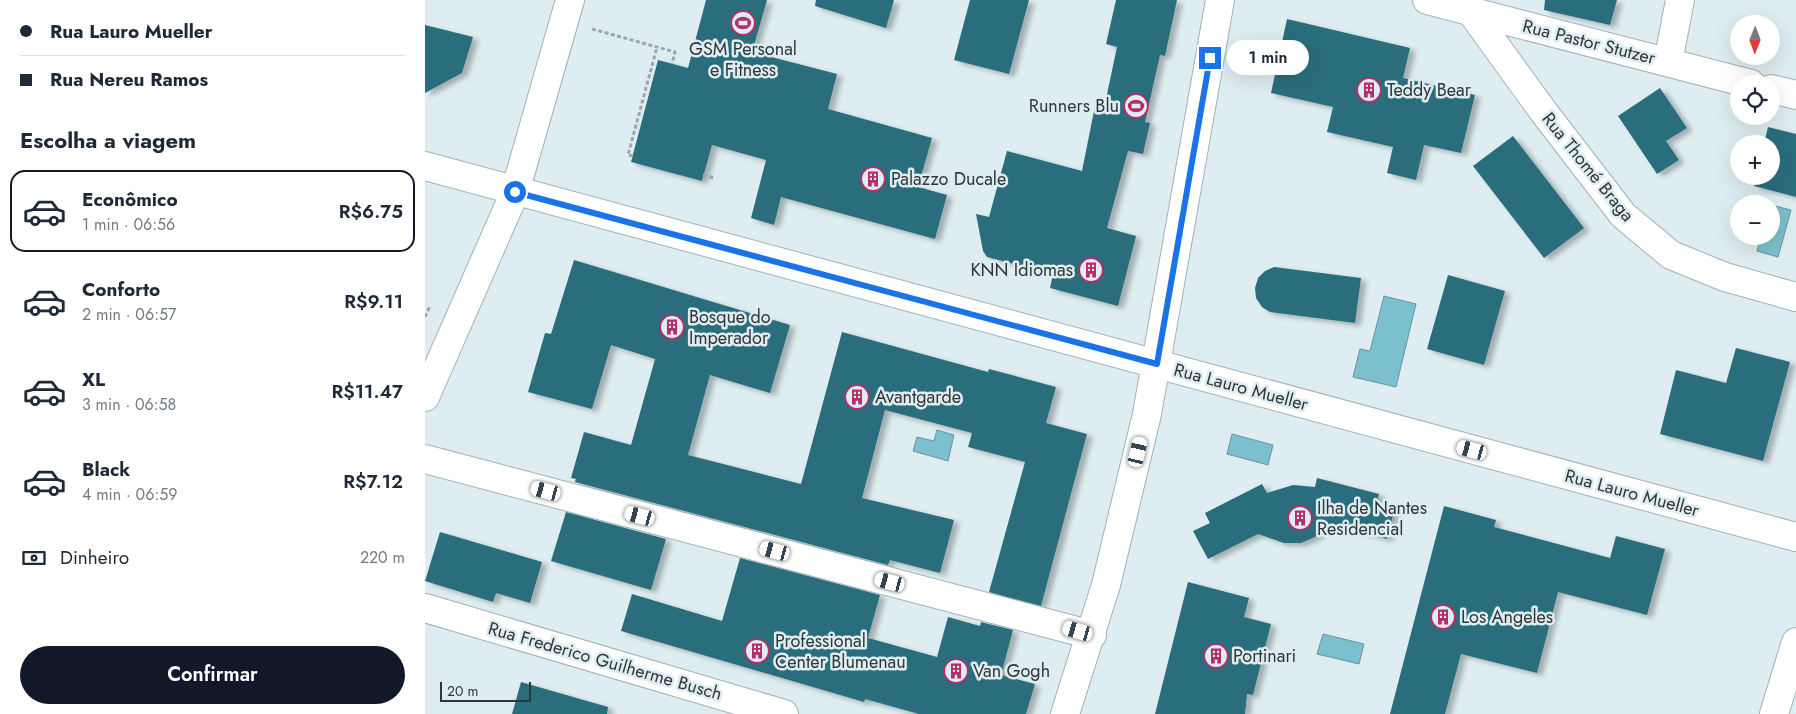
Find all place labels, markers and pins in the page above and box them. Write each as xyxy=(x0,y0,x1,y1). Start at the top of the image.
sports icon: GSM Personal e Fitness xyxy=(730,10,756,36)
place label: GSM Personal e Fitness xyxy=(689,36,797,83)
building icon: Teddy Bear xyxy=(1356,77,1382,103)
place label: Teddy Bear xyxy=(1387,77,1472,103)
place label: Runners Blu xyxy=(1029,93,1119,119)
sports icon: Runners Blu xyxy=(1123,93,1149,119)
building icon: Palazzo Ducale xyxy=(860,166,886,192)
place label: Palazzo Ducale xyxy=(891,166,1006,192)
place label: KNN Idiomas xyxy=(970,257,1073,283)
building icon: KNN Idiomas xyxy=(1078,257,1104,283)
place label: Bosque do Imperador xyxy=(689,304,771,351)
building icon: Bosque do Imperador xyxy=(659,314,685,340)
building icon: Avantgarde xyxy=(844,384,870,410)
place label: Avantgarde xyxy=(875,384,961,410)
place label: Ilha de Nantes Residencial xyxy=(1317,495,1427,542)
building icon: Ilha de Nantes Residencial xyxy=(1287,505,1313,531)
building icon: Los Angeles xyxy=(1430,604,1456,630)
place label: Los Angeles xyxy=(1461,604,1553,630)
place label: Professional Center Blumenau xyxy=(775,628,906,675)
building icon: Professional Center Blumenau xyxy=(744,638,770,664)
building icon: Portinari xyxy=(1203,643,1229,669)
place label: Portinari xyxy=(1233,643,1296,669)
building icon: Van Gogh xyxy=(943,658,969,684)
place label: Van Gogh xyxy=(973,658,1050,684)

